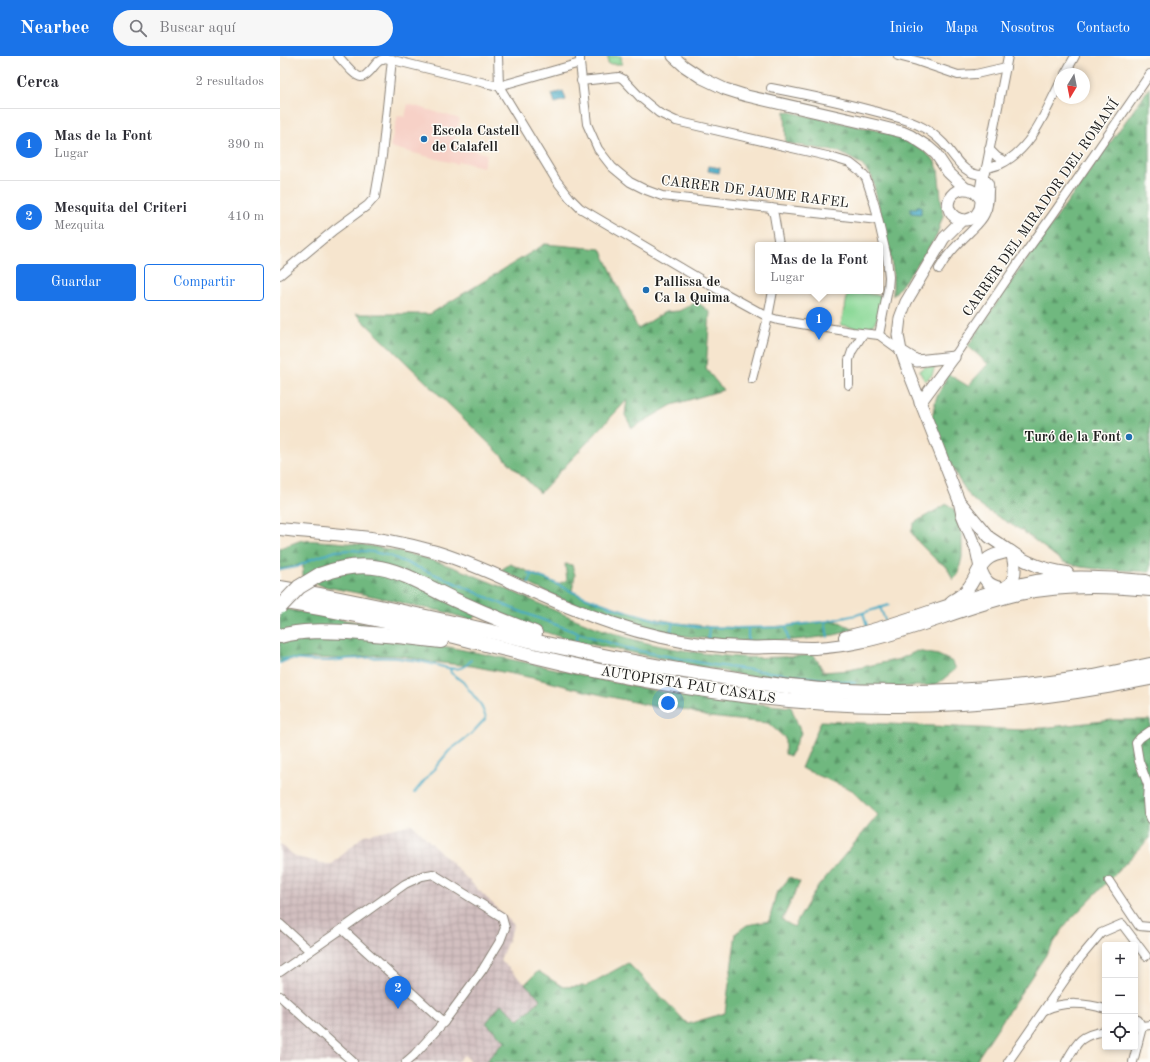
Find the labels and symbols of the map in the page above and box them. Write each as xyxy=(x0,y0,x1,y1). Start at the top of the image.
north arrow xyxy=(1054,68,1090,104)
street label: CARRER DEL MIRADOR DEL ROMANÍ xyxy=(958,95,1122,319)
place label: Escola Castell de Calafell xyxy=(432,124,519,154)
marker: Escola Castell de Calafell xyxy=(419,134,429,144)
street label: CARRER DE JAUME RAFEL xyxy=(660,174,850,210)
place label: Pallissa de Ca la Quima xyxy=(654,275,730,305)
marker: Pallissa de Ca la Quima xyxy=(641,285,651,295)
pin: 1 xyxy=(806,307,832,340)
place label: Turó de la Font xyxy=(1024,430,1121,444)
marker: Turó de la Font xyxy=(1124,432,1134,442)
street label: AUTOPISTA PAU CASALS xyxy=(600,664,776,706)
your location xyxy=(658,693,678,713)
pin: 2 xyxy=(385,976,411,1009)

